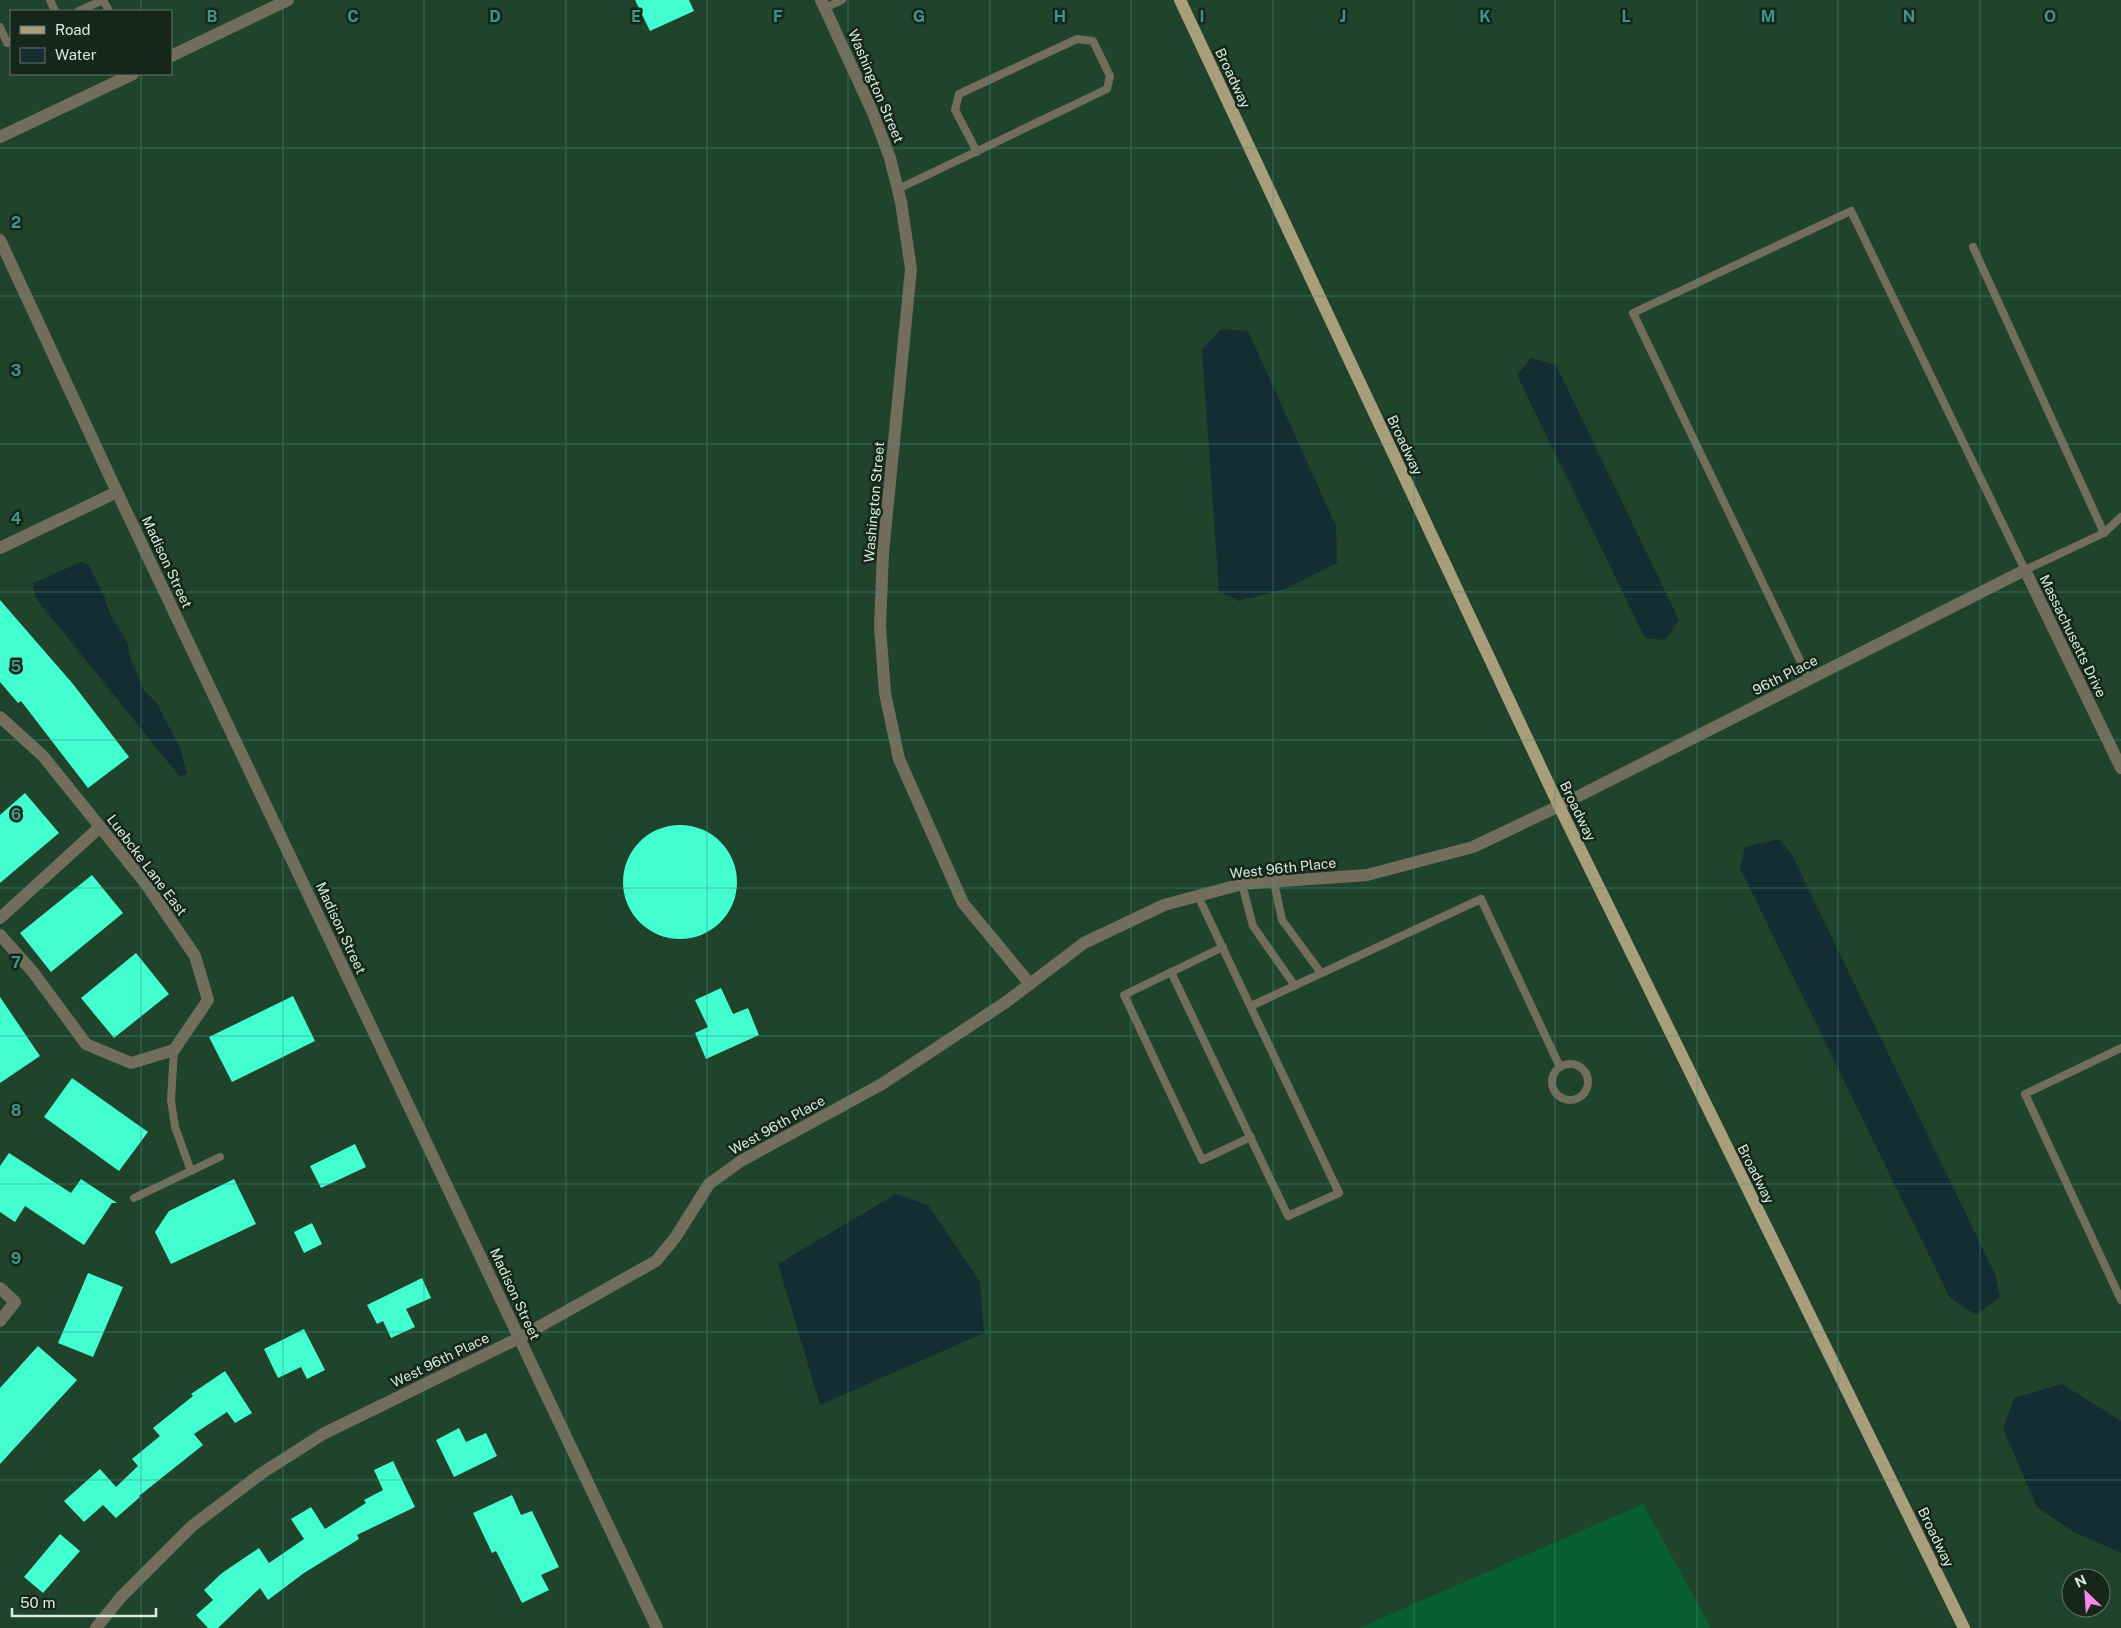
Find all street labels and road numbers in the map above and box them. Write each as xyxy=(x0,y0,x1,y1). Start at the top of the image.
street label: Washington Street xyxy=(845,27,907,145)
street label: Broadway xyxy=(1212,45,1254,111)
street label: Broadway xyxy=(1384,412,1426,478)
street label: Washington Street xyxy=(861,441,887,563)
street label: Madison Street xyxy=(139,514,195,610)
street label: Massachusetts Drive xyxy=(2036,572,2110,700)
street label: 96th Place xyxy=(1750,652,1820,698)
street label: Broadway xyxy=(1557,779,1600,844)
street label: Luebcke Lane East xyxy=(104,811,190,919)
street label: West 96th Place xyxy=(1229,854,1337,882)
street label: Madison Street xyxy=(313,880,369,976)
street label: West 96th Place xyxy=(726,1092,828,1158)
street label: Broadway xyxy=(1734,1142,1778,1207)
street label: Madison Street xyxy=(487,1246,543,1342)
street label: West 96th Place xyxy=(388,1329,492,1391)
street label: Broadway xyxy=(1915,1505,1958,1570)

